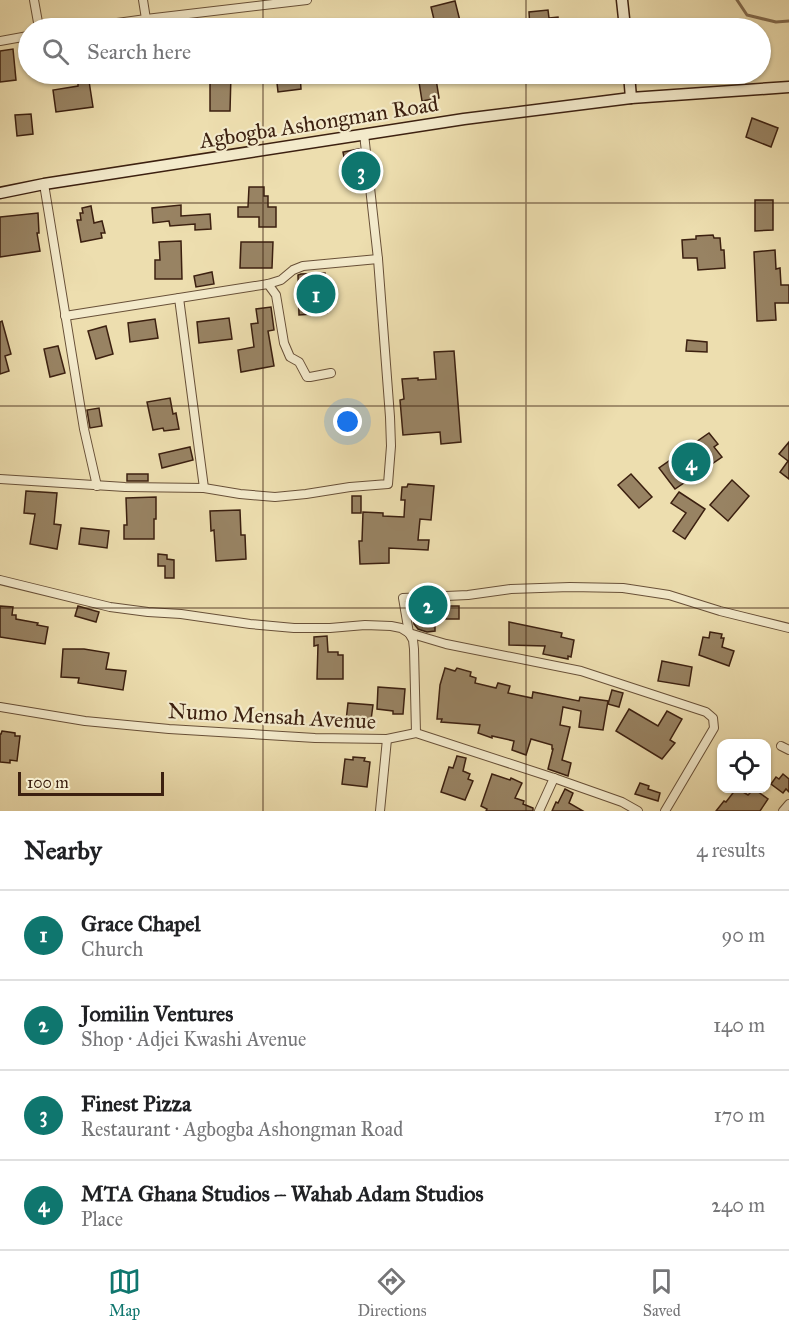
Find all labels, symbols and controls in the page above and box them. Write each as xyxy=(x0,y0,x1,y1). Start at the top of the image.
search box xyxy=(18,18,771,84)
icon: search xyxy=(39,35,72,68)
text: Search here xyxy=(87,38,191,65)
street label: Agbogba Ashongman Road xyxy=(197,90,440,154)
pin: 3 xyxy=(342,148,380,194)
pin: 1 xyxy=(296,272,336,316)
your location xyxy=(333,407,362,436)
pin: 4 xyxy=(672,440,710,484)
pin: 2 xyxy=(408,582,448,628)
street label: Numo Mensah Avenue xyxy=(167,697,377,735)
map controls xyxy=(717,739,771,793)
button: locate xyxy=(717,739,771,793)
scale bar xyxy=(18,769,164,796)
text: 100 m xyxy=(27,773,69,792)
text: Nearby xyxy=(24,834,102,866)
text: 4 results xyxy=(696,838,765,862)
text: Grace Chapel xyxy=(81,910,200,937)
text: 1 xyxy=(40,923,47,947)
text: 90 m xyxy=(722,923,765,947)
text: Church xyxy=(81,937,143,961)
text: Jomilin Ventures xyxy=(81,1000,233,1027)
text: 2 xyxy=(39,1013,48,1037)
text: 140 m xyxy=(713,1013,765,1037)
text: Shop · Adjei Kwashi Avenue xyxy=(81,1027,306,1051)
text: Finest Pizza xyxy=(81,1090,191,1117)
text: 3 xyxy=(40,1103,48,1127)
text: 170 m xyxy=(714,1103,765,1127)
text: Restaurant · Agbogba Ashongman Road xyxy=(81,1117,403,1141)
text: MTA Ghana Studios – Wahab Adam Studios xyxy=(81,1180,484,1207)
text: 4 xyxy=(38,1193,49,1217)
text: 240 m xyxy=(711,1193,765,1217)
text: Place xyxy=(81,1207,123,1231)
tab: Map xyxy=(108,1265,141,1320)
tab: Directions xyxy=(357,1265,426,1320)
tab: Saved xyxy=(643,1265,681,1320)

